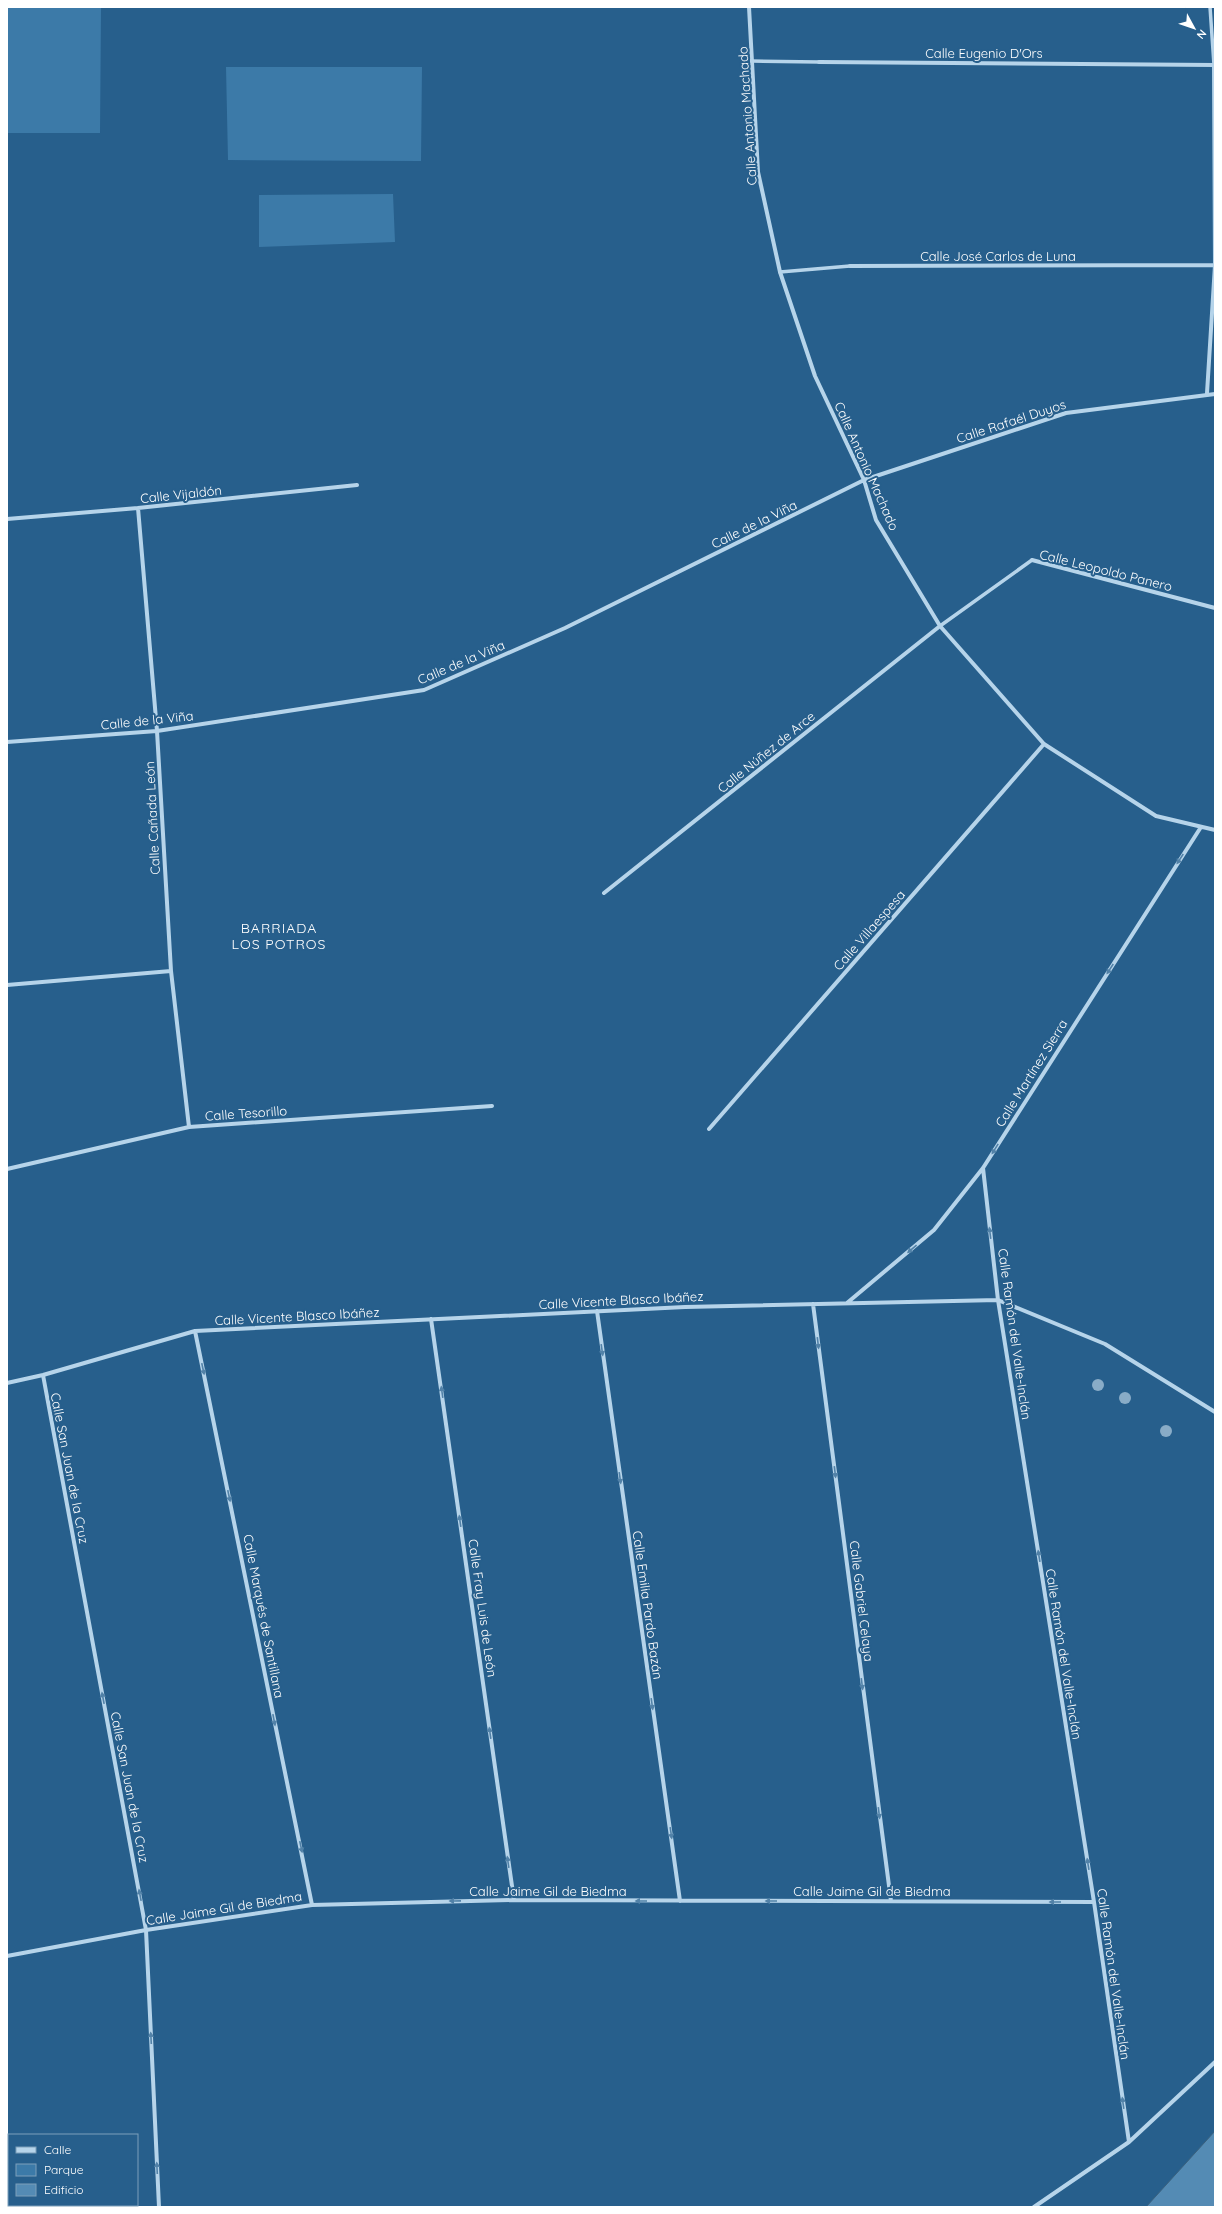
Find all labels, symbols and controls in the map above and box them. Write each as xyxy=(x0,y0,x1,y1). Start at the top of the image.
north arrow xyxy=(1174,8,1214,48)
text: N xyxy=(1194,27,1210,42)
street label: Calle Eugenio D'Ors xyxy=(925,45,1043,61)
street label: Calle Antonio Machado xyxy=(734,46,760,186)
street label: Calle José Carlos de Luna xyxy=(920,248,1076,264)
street label: Calle Rafaél Duyos xyxy=(954,396,1068,446)
street label: Calle Antonio Machado xyxy=(831,399,903,533)
street label: Calle Vijaldón xyxy=(139,482,223,506)
street label: Calle de la Viña xyxy=(709,496,799,552)
street label: Calle Leopoldo Panero xyxy=(1038,546,1174,594)
street label: Calle de la Viña xyxy=(415,636,507,688)
street label: Calle de la Viña xyxy=(100,707,194,733)
street label: Calle Núñez de Arce xyxy=(714,708,818,796)
street label: Calle Cañada León xyxy=(141,761,163,875)
one-way arrow xyxy=(1176,854,1184,865)
street label: Calle Villaespesa xyxy=(830,887,908,973)
district label: BARRIADA LOS POTROS xyxy=(232,919,326,953)
one-way arrow xyxy=(1106,964,1114,974)
street label: Calle Martínez Sierra xyxy=(991,1016,1071,1130)
street label: Calle Tesorillo xyxy=(204,1102,288,1124)
one-way arrow xyxy=(991,1143,998,1155)
one-way arrow xyxy=(987,1227,993,1239)
one-way arrow xyxy=(906,1244,917,1253)
street label: Calle Ramón del Valle-Inclán xyxy=(995,1247,1035,1421)
street label: Calle Vicente Blasco Ibáñez xyxy=(538,1288,704,1312)
street label: Calle Vicente Blasco Ibáñez xyxy=(214,1304,380,1328)
one-way arrow xyxy=(815,1337,821,1349)
one-way arrow xyxy=(599,1344,605,1356)
one-way arrow xyxy=(200,1363,206,1375)
one-way arrow xyxy=(439,1386,445,1398)
street label: Calle San Juan de la Cruz xyxy=(48,1391,92,1545)
one-way arrow xyxy=(831,1466,838,1478)
one-way arrow xyxy=(617,1472,623,1484)
one-way arrow xyxy=(226,1490,232,1502)
one-way arrow xyxy=(457,1515,463,1527)
street label: Calle Emilia Pardo Bazán xyxy=(630,1530,666,1680)
street label: Calle Marqués de Santillana xyxy=(240,1533,288,1699)
street label: Calle Fray Luis de León xyxy=(465,1538,501,1678)
street label: Calle Gabriel Celaya xyxy=(847,1540,877,1662)
one-way arrow xyxy=(1036,1549,1042,1562)
street label: Calle Ramón del Valle-Inclán xyxy=(1043,1567,1085,1741)
one-way arrow xyxy=(859,1678,865,1690)
one-way arrow xyxy=(100,1692,106,1704)
one-way arrow xyxy=(649,1698,655,1710)
street label: Calle San Juan de la Cruz xyxy=(108,1710,152,1864)
one-way arrow xyxy=(272,1714,278,1726)
one-way arrow xyxy=(487,1727,493,1739)
one-way arrow xyxy=(876,1807,882,1819)
one-way arrow xyxy=(668,1827,674,1839)
one-way arrow xyxy=(298,1841,304,1853)
one-way arrow xyxy=(505,1855,511,1868)
one-way arrow xyxy=(1085,1858,1091,1870)
street label: Calle Jaime Gil de Biedma xyxy=(469,1883,627,1899)
street label: Calle Jaime Gil de Biedma xyxy=(793,1883,951,1899)
street label: Calle Ramón del Valle-Inclán xyxy=(1094,1887,1134,2061)
street label: Calle Jaime Gil de Biedma xyxy=(145,1888,303,1928)
one-way arrow xyxy=(136,1889,142,1901)
one-way arrow xyxy=(449,1898,461,1905)
one-way arrow xyxy=(634,1898,647,1904)
one-way arrow xyxy=(764,1898,777,1904)
one-way arrow xyxy=(1048,1899,1061,1905)
one-way arrow xyxy=(148,2032,155,2044)
one-way arrow xyxy=(1120,2097,1126,2109)
legend xyxy=(8,2134,138,2206)
text: Calle xyxy=(44,2142,72,2157)
text: Parque xyxy=(44,2162,84,2177)
one-way arrow xyxy=(154,2162,161,2174)
text: Edificio xyxy=(44,2182,84,2197)

